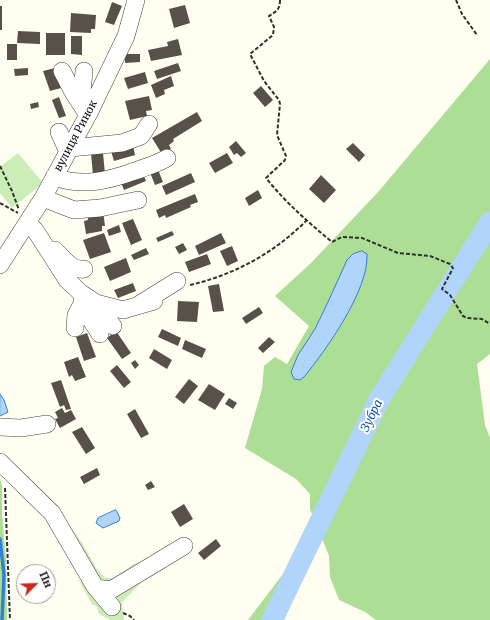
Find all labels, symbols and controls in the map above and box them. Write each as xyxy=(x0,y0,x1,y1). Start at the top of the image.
street label: вулиця Ринок xyxy=(52,98,100,174)
water label: Зубра xyxy=(358,398,386,434)
north arrow xyxy=(16,564,56,604)
text: Пн xyxy=(36,569,56,590)

